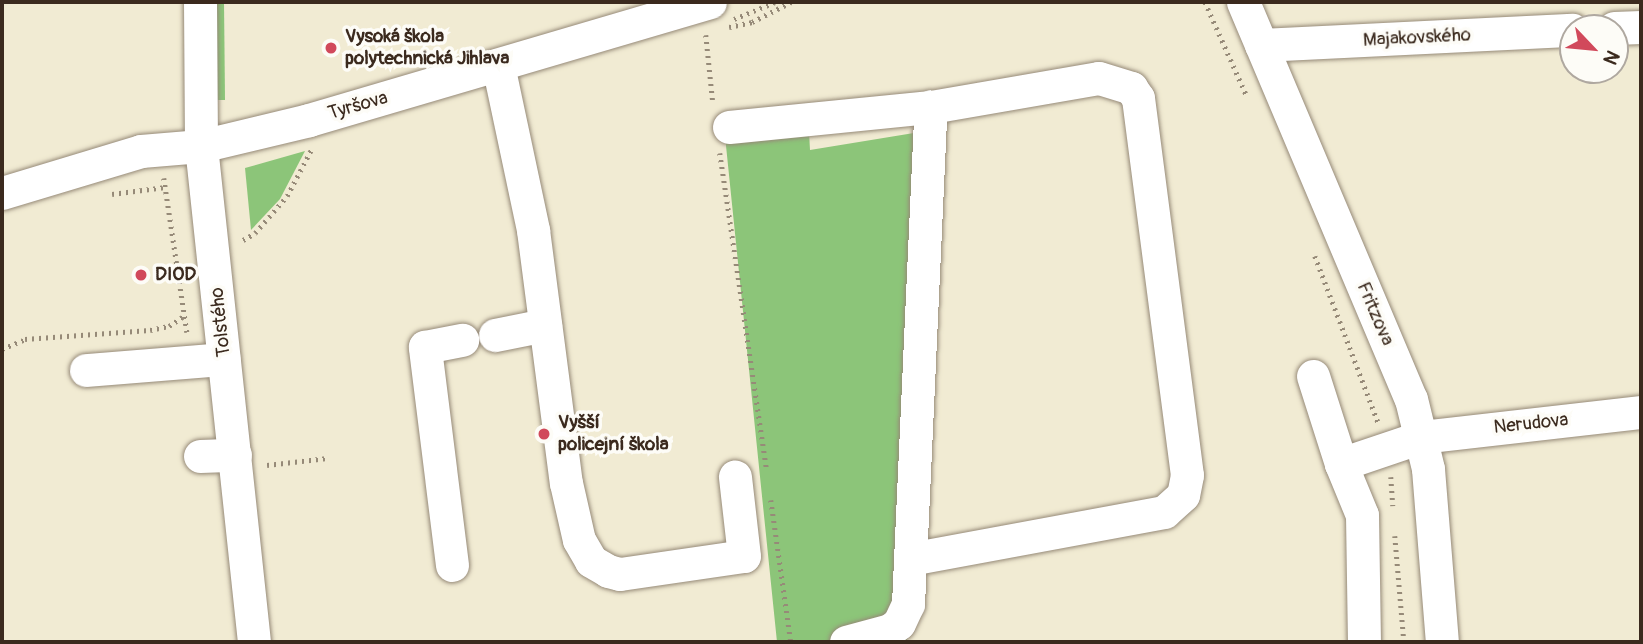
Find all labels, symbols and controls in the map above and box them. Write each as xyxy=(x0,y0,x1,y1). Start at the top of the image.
north arrow xyxy=(1559,14,1629,84)
street label: Majakovského xyxy=(1362,24,1472,52)
place label: Vysoká škola polytechnická Jihlava xyxy=(345,26,509,70)
marker: Vysoká škola polytechnická Jihlava xyxy=(323,40,339,56)
text: N xyxy=(1597,46,1625,68)
street label: Tyršova xyxy=(326,87,390,125)
place label: DIOD xyxy=(155,264,196,286)
marker: DIOD xyxy=(133,267,149,283)
street label: Fritzova xyxy=(1351,279,1399,349)
street label: Tolstého xyxy=(206,286,236,358)
street label: Nerudova xyxy=(1492,409,1570,439)
place label: Vyšší policejní škola xyxy=(558,412,669,456)
marker: Vyšší policejní škola xyxy=(536,426,552,442)

